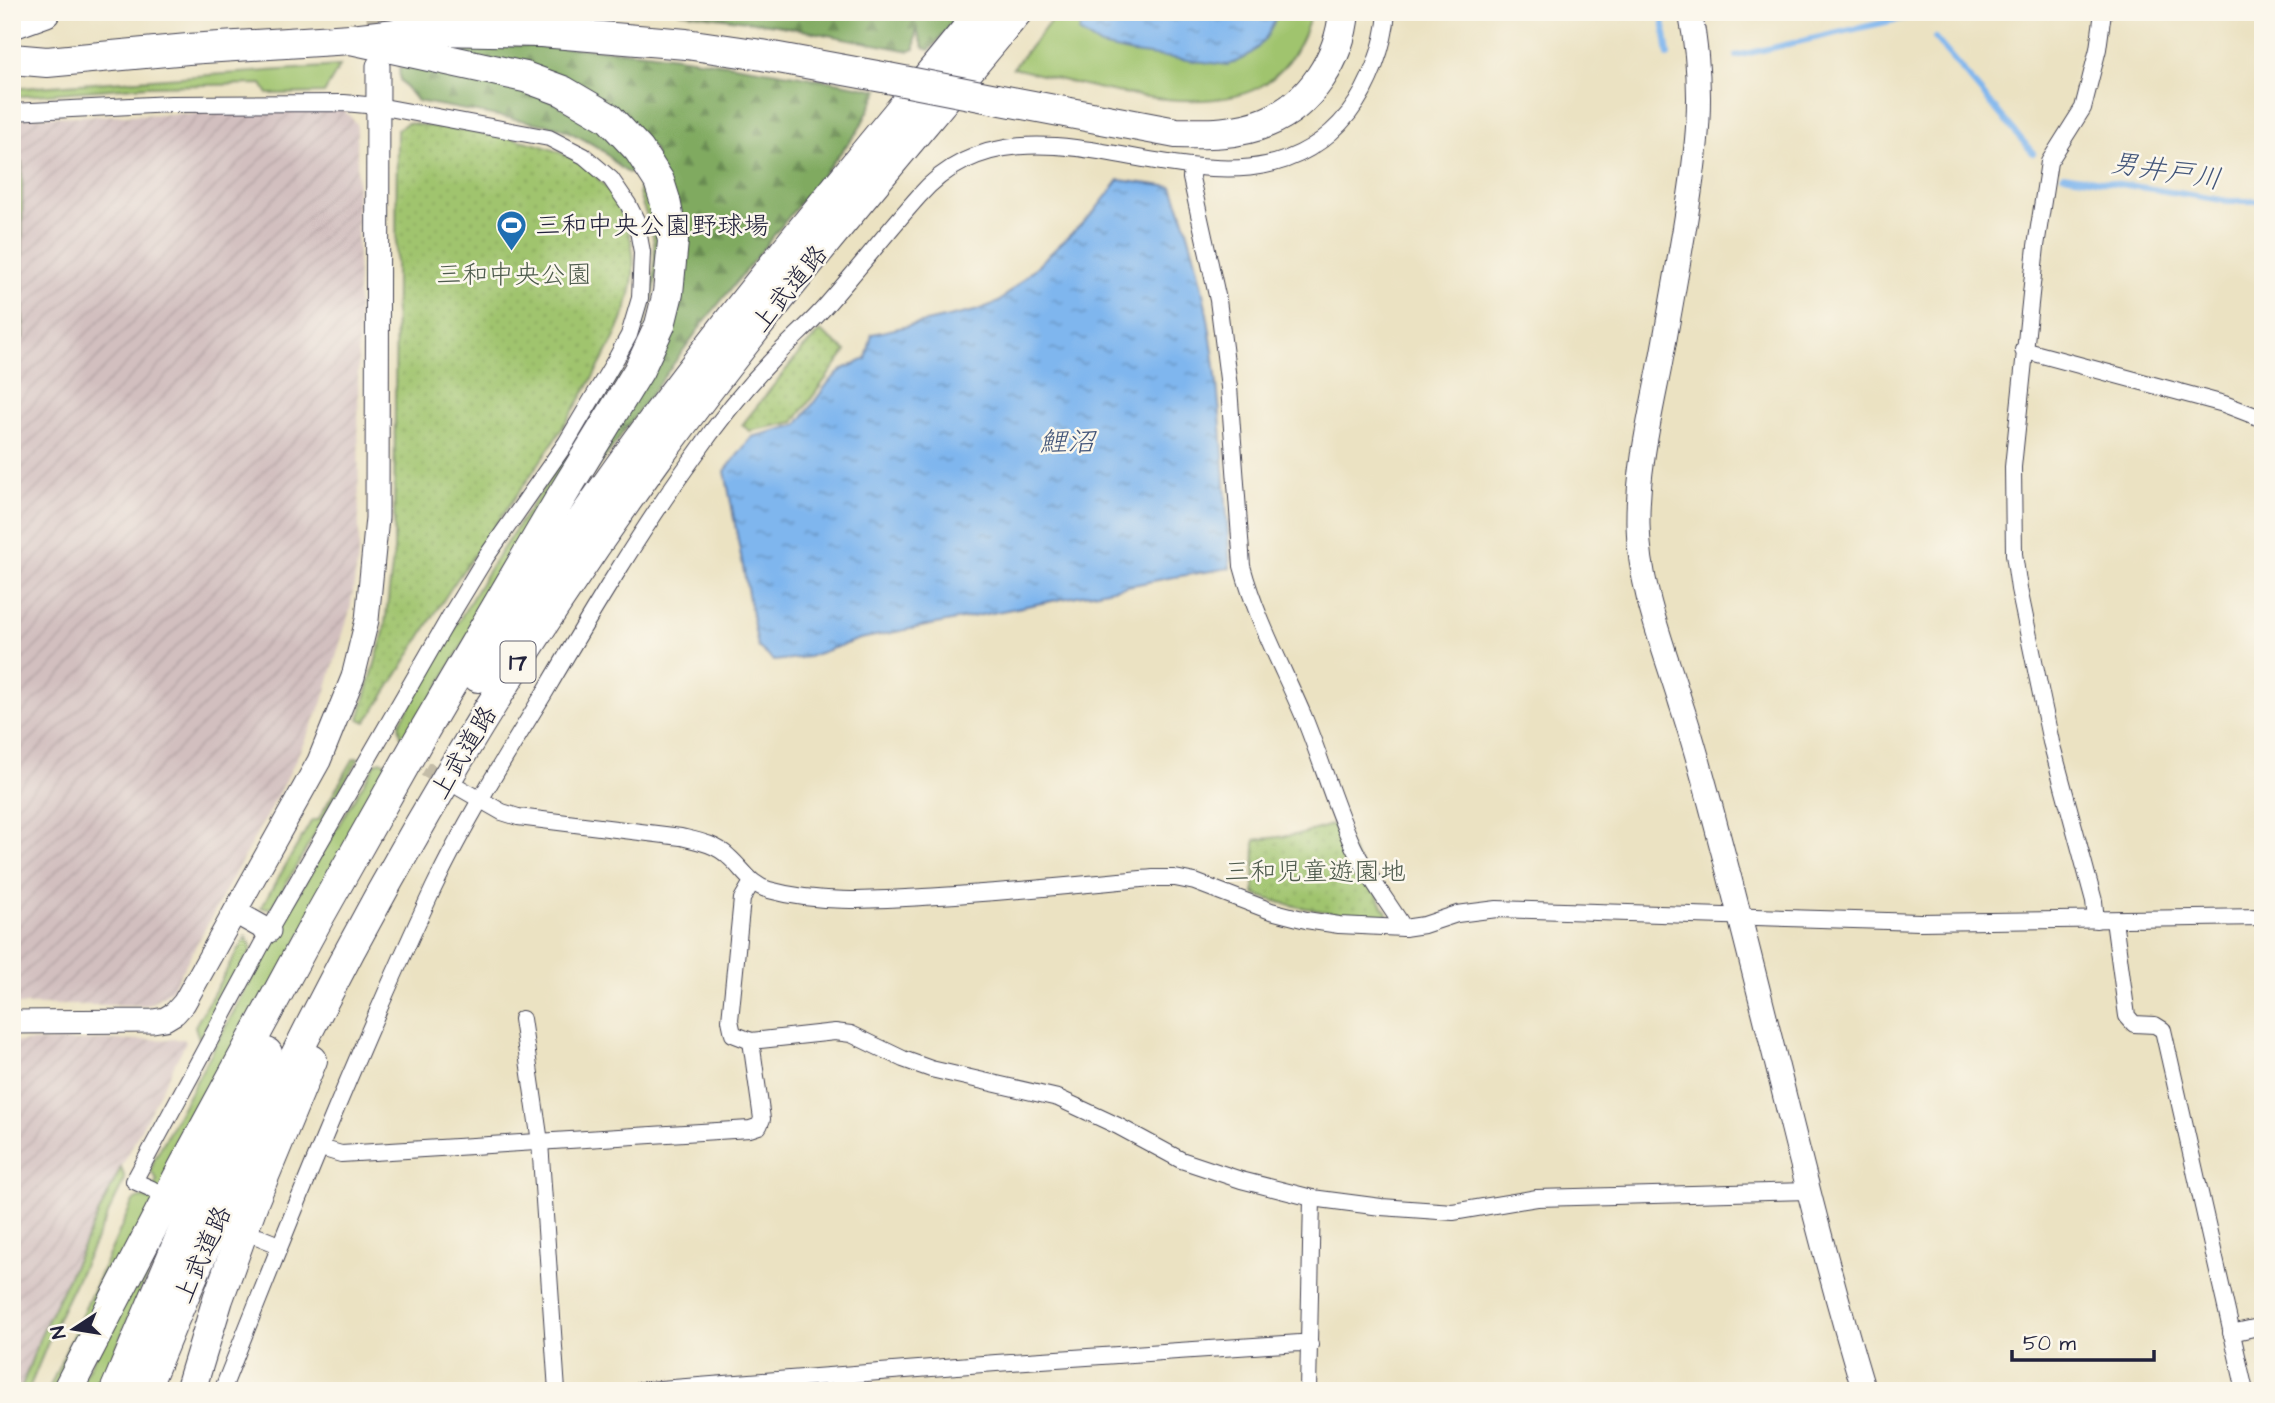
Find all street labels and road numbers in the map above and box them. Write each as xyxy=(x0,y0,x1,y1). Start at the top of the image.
street label: 上武道路 xyxy=(743,237,836,340)
road number: 17 xyxy=(500,642,536,682)
street label: 上武道路 xyxy=(422,699,506,806)
street label: 上武道路 xyxy=(165,1200,241,1309)

